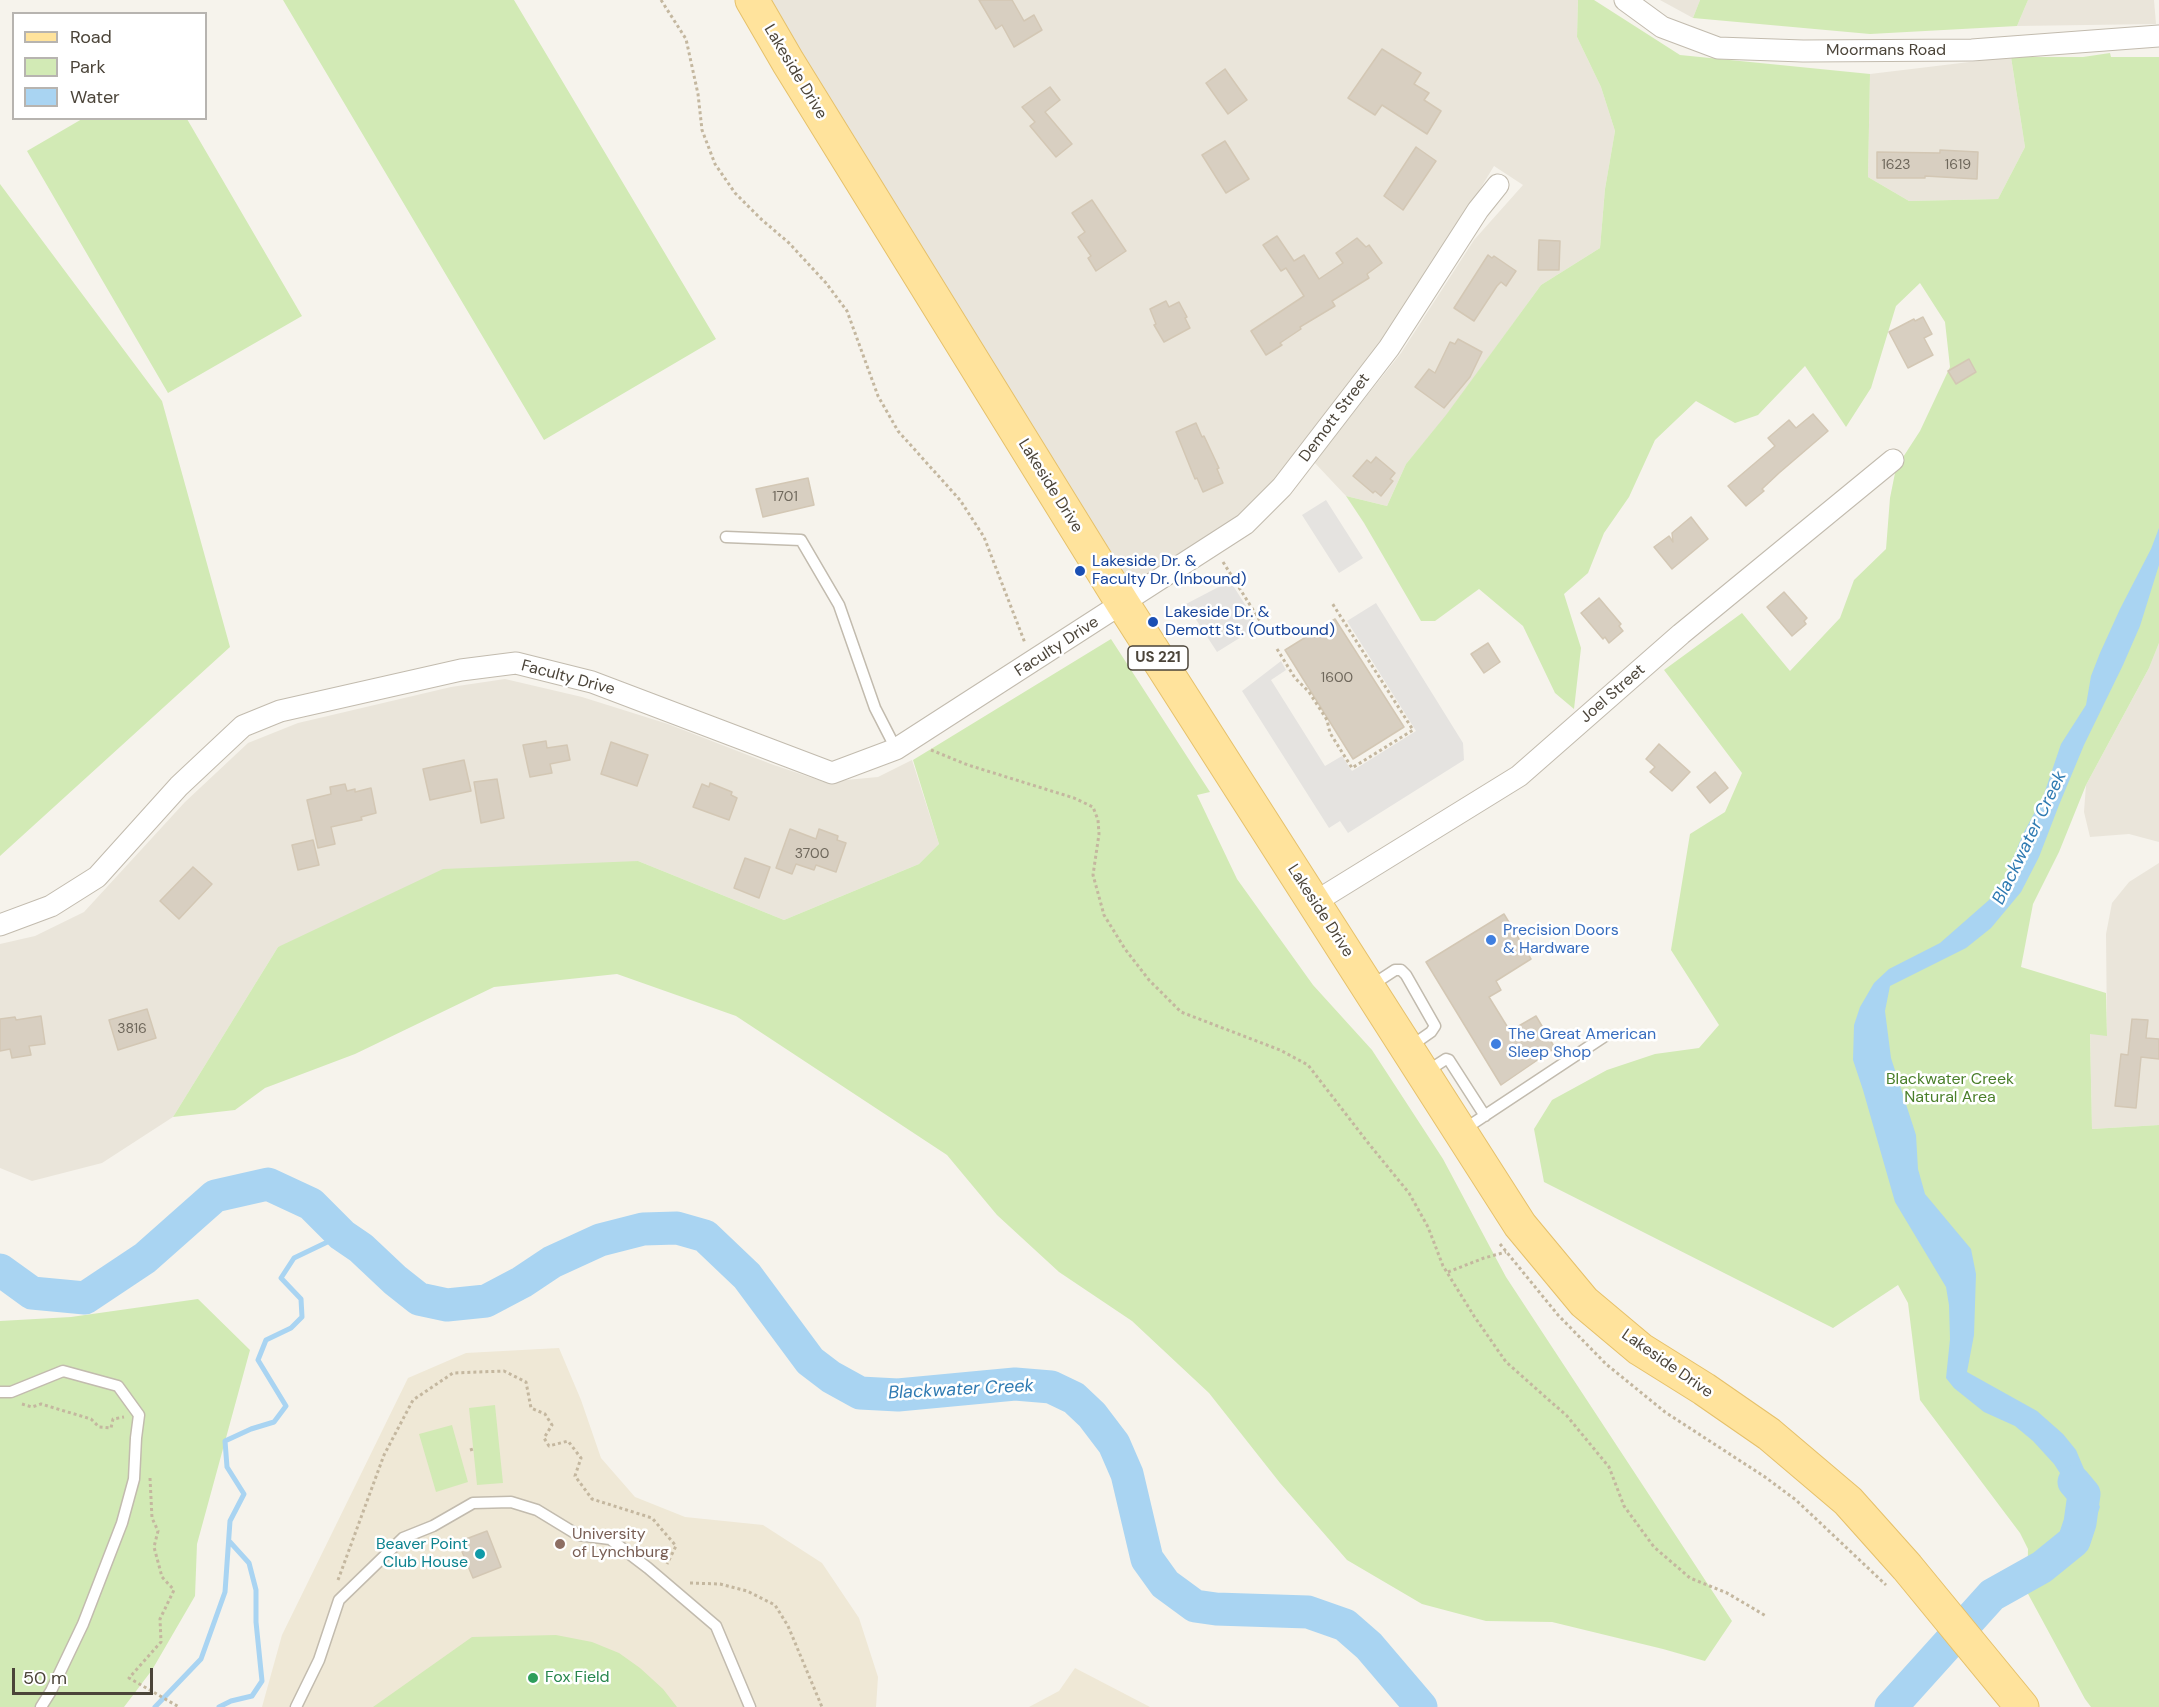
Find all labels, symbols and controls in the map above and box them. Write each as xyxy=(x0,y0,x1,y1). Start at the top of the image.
legend xyxy=(12,12,207,120)
street label: Lakeside Drive xyxy=(759,21,831,123)
text: Road xyxy=(70,25,112,49)
street label: Moormans Road xyxy=(1826,41,1946,61)
text: Park xyxy=(70,55,106,79)
text: Water xyxy=(70,85,120,109)
house number: 1623 xyxy=(1881,157,1911,173)
house number: 1619 xyxy=(1945,157,1971,173)
street label: Demott Street xyxy=(1296,370,1374,466)
street label: Lakeside Drive xyxy=(1014,436,1086,536)
house number: 1701 xyxy=(772,489,798,505)
place label: Lakeside Dr. & Faculty Dr. (Inbound) xyxy=(1092,552,1246,590)
marker: Lakeside Dr. & Faculty Dr. (Inbound) xyxy=(1073,564,1087,578)
place label: Lakeside Dr. & Demott St. (Outbound) xyxy=(1165,603,1335,641)
street label: Faculty Drive xyxy=(1012,613,1102,681)
marker: Lakeside Dr. & Demott St. (Outbound) xyxy=(1146,615,1160,629)
road number: US 221 xyxy=(1128,646,1188,670)
street label: Faculty Drive xyxy=(519,656,617,700)
street label: Joel Street xyxy=(1577,661,1649,727)
house number: 1600 xyxy=(1321,670,1353,686)
water label: Blackwater Creek xyxy=(1988,768,2072,908)
house number: 3700 xyxy=(795,846,829,862)
street label: Lakeside Drive xyxy=(1283,861,1357,961)
place label: Precision Doors & Hardware xyxy=(1503,921,1619,959)
marker: Precision Doors & Hardware xyxy=(1484,933,1498,947)
house number: 3816 xyxy=(117,1021,147,1037)
place label: The Great American Sleep Shop xyxy=(1508,1025,1656,1063)
marker: The Great American Sleep Shop xyxy=(1489,1037,1503,1051)
park label: Blackwater Creek Natural Area xyxy=(1886,1070,2014,1108)
street label: Lakeside Drive xyxy=(1618,1325,1716,1403)
water label: Blackwater Creek xyxy=(888,1375,1034,1405)
place label: University of Lynchburg xyxy=(572,1525,669,1563)
place label: Beaver Point Club House xyxy=(376,1535,468,1573)
marker: University of Lynchburg xyxy=(553,1537,567,1551)
marker: Beaver Point Club House xyxy=(473,1547,487,1561)
scale bar xyxy=(15,1656,156,1694)
text: 50 m xyxy=(23,1666,67,1690)
place label: Fox Field xyxy=(545,1668,610,1688)
marker: Fox Field xyxy=(526,1671,540,1685)

